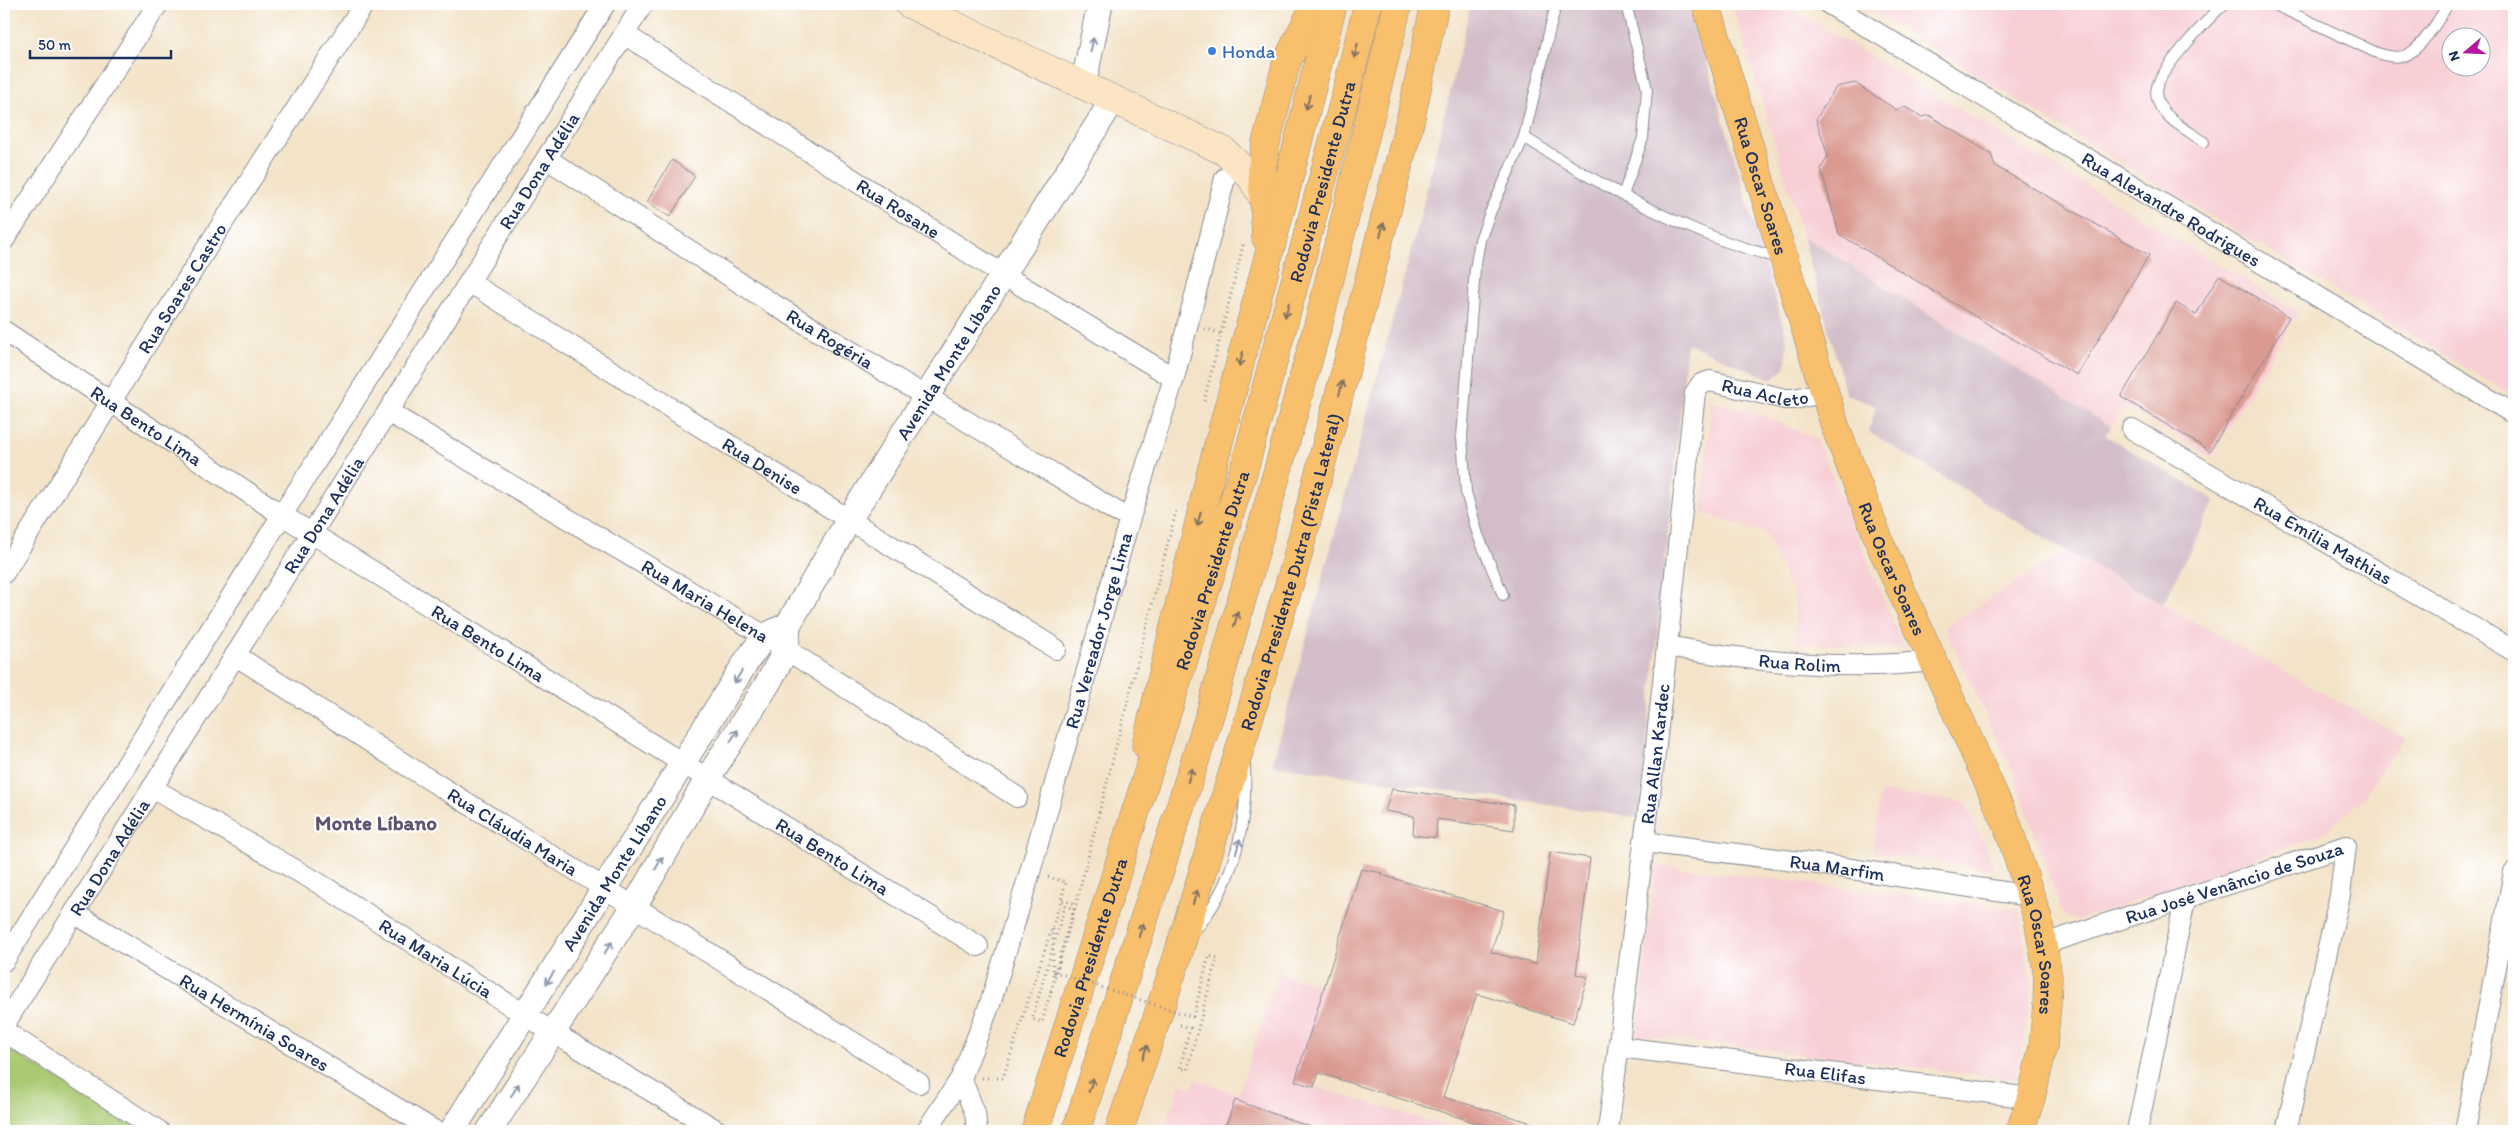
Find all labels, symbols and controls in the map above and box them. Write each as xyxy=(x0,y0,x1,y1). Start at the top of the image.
scale bar xyxy=(30,28,171,60)
north arrow xyxy=(2440,28,2490,78)
text: 50 m xyxy=(38,36,71,54)
one-way arrow xyxy=(1087,37,1097,53)
place label: Honda xyxy=(1222,40,1275,63)
one-way arrow xyxy=(1351,43,1360,59)
marker: Honda xyxy=(1206,45,1218,57)
text: N xyxy=(2445,49,2464,63)
street label: Rodovia Presidente Dutra xyxy=(1284,78,1360,285)
one-way arrow xyxy=(1302,93,1312,109)
street label: Rua Dona Adélia xyxy=(494,108,584,233)
street label: Rua Oscar Soares xyxy=(1730,114,1793,258)
street label: Rua Alexandre Rodrigues xyxy=(2078,146,2265,271)
street label: Rua Rosane xyxy=(852,173,944,243)
street label: Rua Soares Castro xyxy=(132,218,231,358)
one-way arrow xyxy=(1377,223,1387,239)
street label: Avenida Monte Líbano xyxy=(891,279,1006,444)
one-way arrow xyxy=(1282,301,1292,317)
street label: Rua Rogéria xyxy=(782,303,877,373)
one-way arrow xyxy=(1236,350,1245,366)
street label: Rua Acleto xyxy=(1719,373,1811,411)
street label: Rua Bento Lima xyxy=(86,380,207,471)
one-way arrow xyxy=(1337,380,1346,396)
street label: Rodovia Presidente Dutra (Pista Lateral) xyxy=(1235,411,1346,733)
street label: Rua Denise xyxy=(718,432,807,499)
street label: Rua Dona Adélia xyxy=(278,452,369,578)
street label: Rodovia Presidente Dutra xyxy=(1170,467,1254,673)
street label: Rua Emília Mathias xyxy=(2250,491,2396,589)
street label: Rua Oscar Soares xyxy=(1854,498,1932,639)
one-way arrow xyxy=(1194,511,1203,527)
street label: Rua Vereador Jorge Lima xyxy=(1060,529,1137,731)
street label: Rua Maria Helena xyxy=(638,554,773,647)
street label: Rua Bento Lima xyxy=(427,599,549,687)
one-way arrow xyxy=(1232,612,1241,628)
street label: Rua Rolim xyxy=(1757,648,1842,677)
one-way arrow xyxy=(732,669,742,683)
street label: Rua Allan Kardec xyxy=(1635,682,1674,825)
one-way arrow xyxy=(729,730,739,744)
one-way arrow xyxy=(1186,768,1196,784)
street label: Rua Cláudia Maria xyxy=(443,782,582,880)
street label: Avenida Monte Líbano xyxy=(557,790,672,955)
street label: Rua Dona Adélia xyxy=(64,794,154,920)
district label: Monte Líbano xyxy=(315,810,437,835)
street label: Rua Bento Lima xyxy=(772,812,894,900)
street label: Rua José Venâncio de Souza xyxy=(2122,836,2346,928)
one-way arrow xyxy=(1233,838,1243,854)
street label: Rua Marfim xyxy=(1788,849,1887,886)
street label: Rodovia Presidente Dutra xyxy=(1047,855,1132,1060)
one-way arrow xyxy=(655,856,664,871)
street label: Rua Oscar Soares xyxy=(2013,871,2060,1016)
one-way arrow xyxy=(1191,889,1201,905)
street label: Rua Maria Lúcia xyxy=(375,913,497,1003)
one-way arrow xyxy=(1137,923,1146,938)
one-way arrow xyxy=(603,941,613,955)
street label: Rua Hermínia Soares xyxy=(176,968,333,1076)
one-way arrow xyxy=(544,970,554,984)
one-way arrow xyxy=(1141,1044,1151,1060)
street label: Rua Elifas xyxy=(1783,1056,1868,1089)
one-way arrow xyxy=(1087,1077,1097,1093)
one-way arrow xyxy=(511,1084,521,1098)

